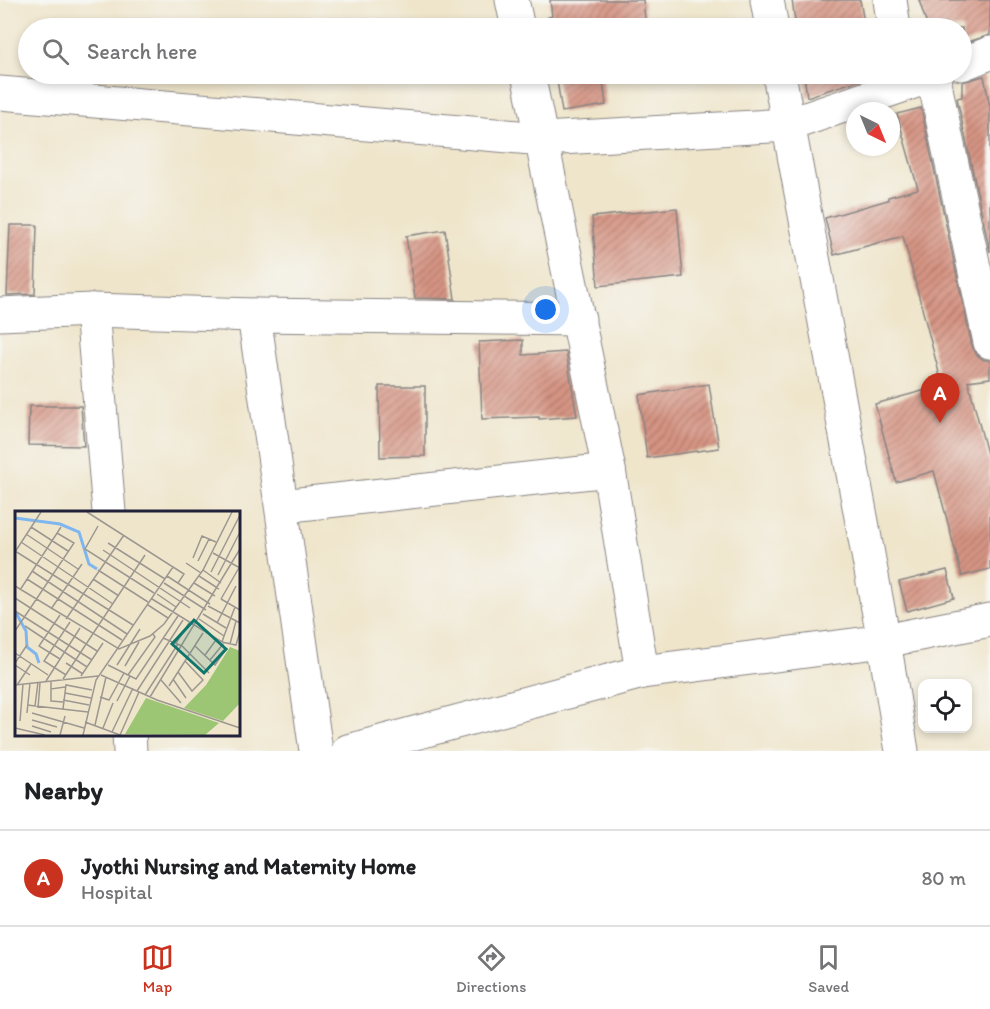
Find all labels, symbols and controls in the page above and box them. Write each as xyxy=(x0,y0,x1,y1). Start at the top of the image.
search box xyxy=(18,18,972,84)
icon: search xyxy=(39,35,72,68)
text: Search here xyxy=(87,38,197,65)
north arrow xyxy=(846,102,900,156)
your location xyxy=(531,295,560,324)
pin: A xyxy=(920,374,960,423)
inset map xyxy=(15,511,240,736)
map controls xyxy=(918,679,972,733)
button: locate xyxy=(918,679,972,733)
text: Nearby xyxy=(24,774,103,806)
text: Jyothi Nursing and Maternity Home xyxy=(81,853,416,880)
text: A xyxy=(37,866,50,890)
text: 80 m xyxy=(921,866,966,890)
text: Hospital xyxy=(81,880,153,904)
tab: Map xyxy=(141,941,174,996)
tab: Directions xyxy=(456,941,526,996)
tab: Saved xyxy=(808,941,849,996)

